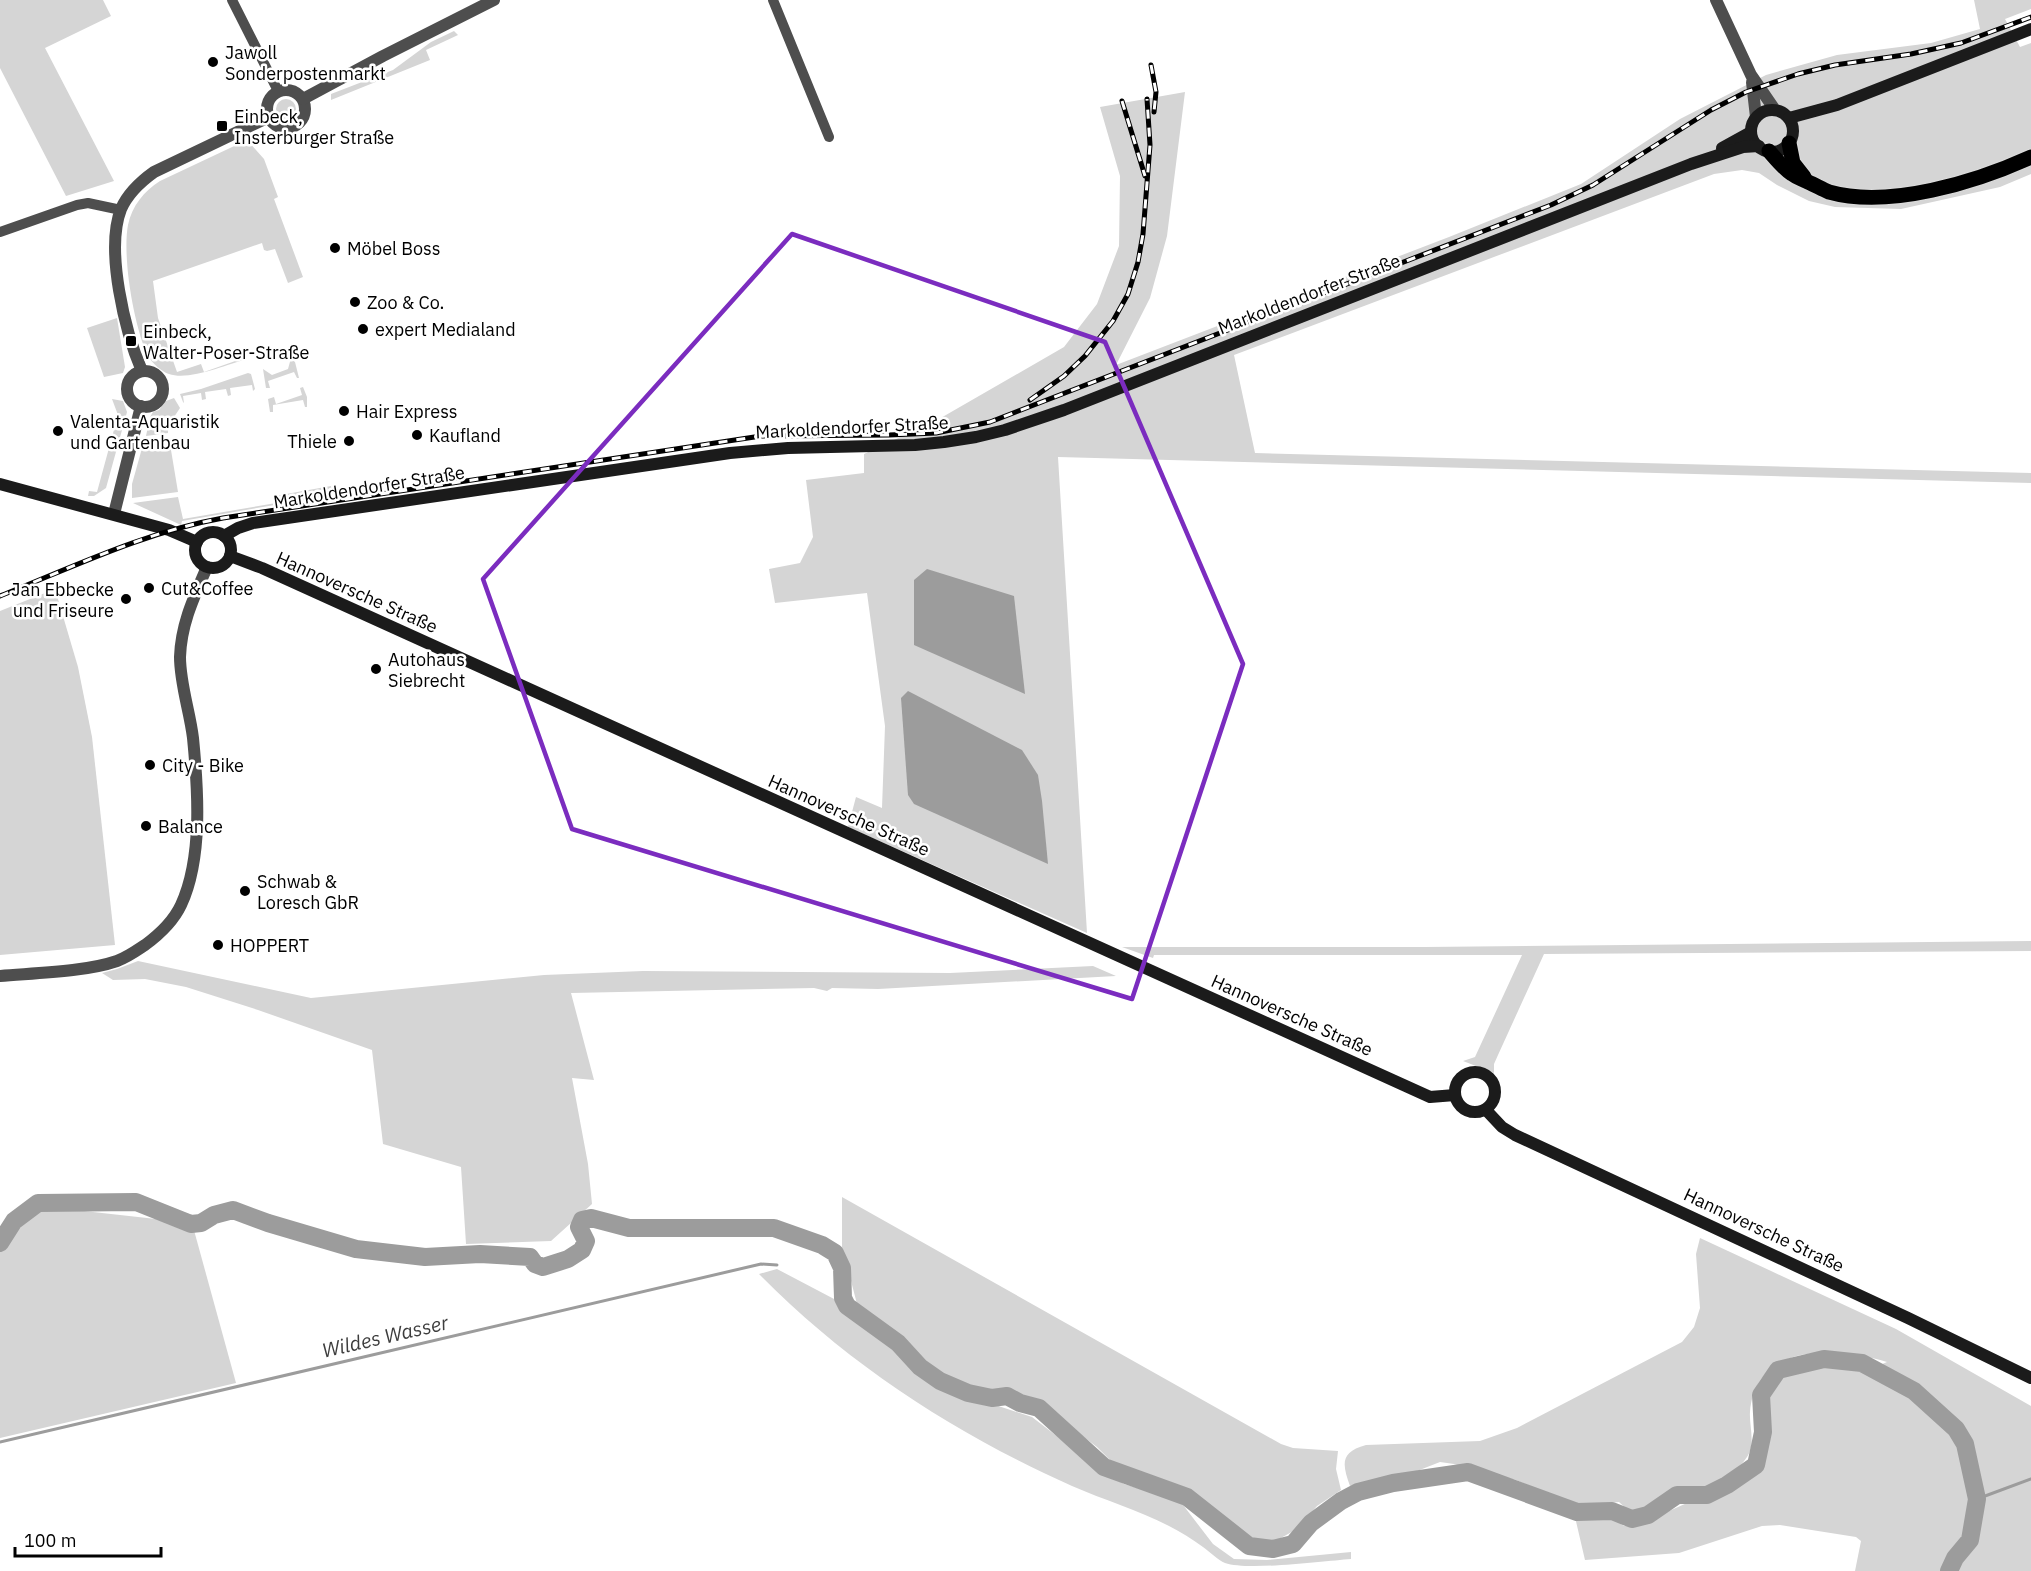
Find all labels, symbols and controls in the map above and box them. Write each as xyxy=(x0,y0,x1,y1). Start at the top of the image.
place label: Jawoll Sonderpostenmarkt xyxy=(225,41,386,85)
marker: Jawoll Sonderpostenmarkt xyxy=(206,55,220,69)
place label: Einbeck, Insterburger Straße xyxy=(234,105,394,149)
marker: Einbeck, Insterburger Straße xyxy=(215,119,229,133)
place label: Möbel Boss xyxy=(347,237,440,260)
marker: Möbel Boss xyxy=(328,241,342,255)
street label: Markoldendorfer Straße xyxy=(1215,249,1404,339)
place label: Zoo & Co. xyxy=(367,291,444,314)
marker: Zoo & Co. xyxy=(348,295,362,309)
place label: expert Medialand xyxy=(375,318,516,341)
place label: Einbeck, Walter-Poser-Straße xyxy=(143,320,310,364)
marker: expert Medialand xyxy=(356,322,370,336)
marker: Einbeck, Walter-Poser-Straße xyxy=(124,334,138,348)
place label: Hair Express xyxy=(356,400,458,423)
marker: Hair Express xyxy=(337,404,351,418)
place label: Valenta-Aquaristik und Gartenbau xyxy=(70,410,220,454)
street label: Markoldendorfer Straße xyxy=(755,410,949,444)
marker: Valenta-Aquaristik und Gartenbau xyxy=(51,424,65,438)
place label: Kaufland xyxy=(429,424,501,447)
marker: Kaufland xyxy=(410,428,424,442)
place label: Thiele xyxy=(287,430,337,453)
marker: Thiele xyxy=(342,434,356,448)
street label: Markoldendorfer Straße xyxy=(272,460,466,513)
street label: Hannoversche Straße xyxy=(273,546,441,638)
place label: Cut&Coffee xyxy=(161,577,254,600)
place label: Jan Ebbecke und Friseure xyxy=(11,578,114,622)
marker: Cut&Coffee xyxy=(142,581,156,595)
marker: Jan Ebbecke und Friseure xyxy=(119,592,133,606)
place label: Autohaus Siebrecht xyxy=(388,648,465,692)
marker: Autohaus Siebrecht xyxy=(369,662,383,676)
place label: City - Bike xyxy=(162,754,244,777)
marker: City - Bike xyxy=(143,758,157,772)
street label: Hannoversche Straße xyxy=(765,769,933,861)
place label: Balance xyxy=(158,815,223,838)
marker: Balance xyxy=(139,819,153,833)
place label: Schwab & Loresch GbR xyxy=(257,870,359,914)
marker: Schwab & Loresch GbR xyxy=(238,884,252,898)
place label: HOPPERT xyxy=(230,934,309,957)
marker: HOPPERT xyxy=(211,938,225,952)
street label: Hannoversche Straße xyxy=(1208,969,1376,1061)
street label: Hannoversche Straße xyxy=(1680,1183,1848,1277)
water label: Wildes Wasser xyxy=(319,1308,451,1364)
scale bar xyxy=(15,1520,160,1558)
text: 100 m xyxy=(24,1529,76,1552)

